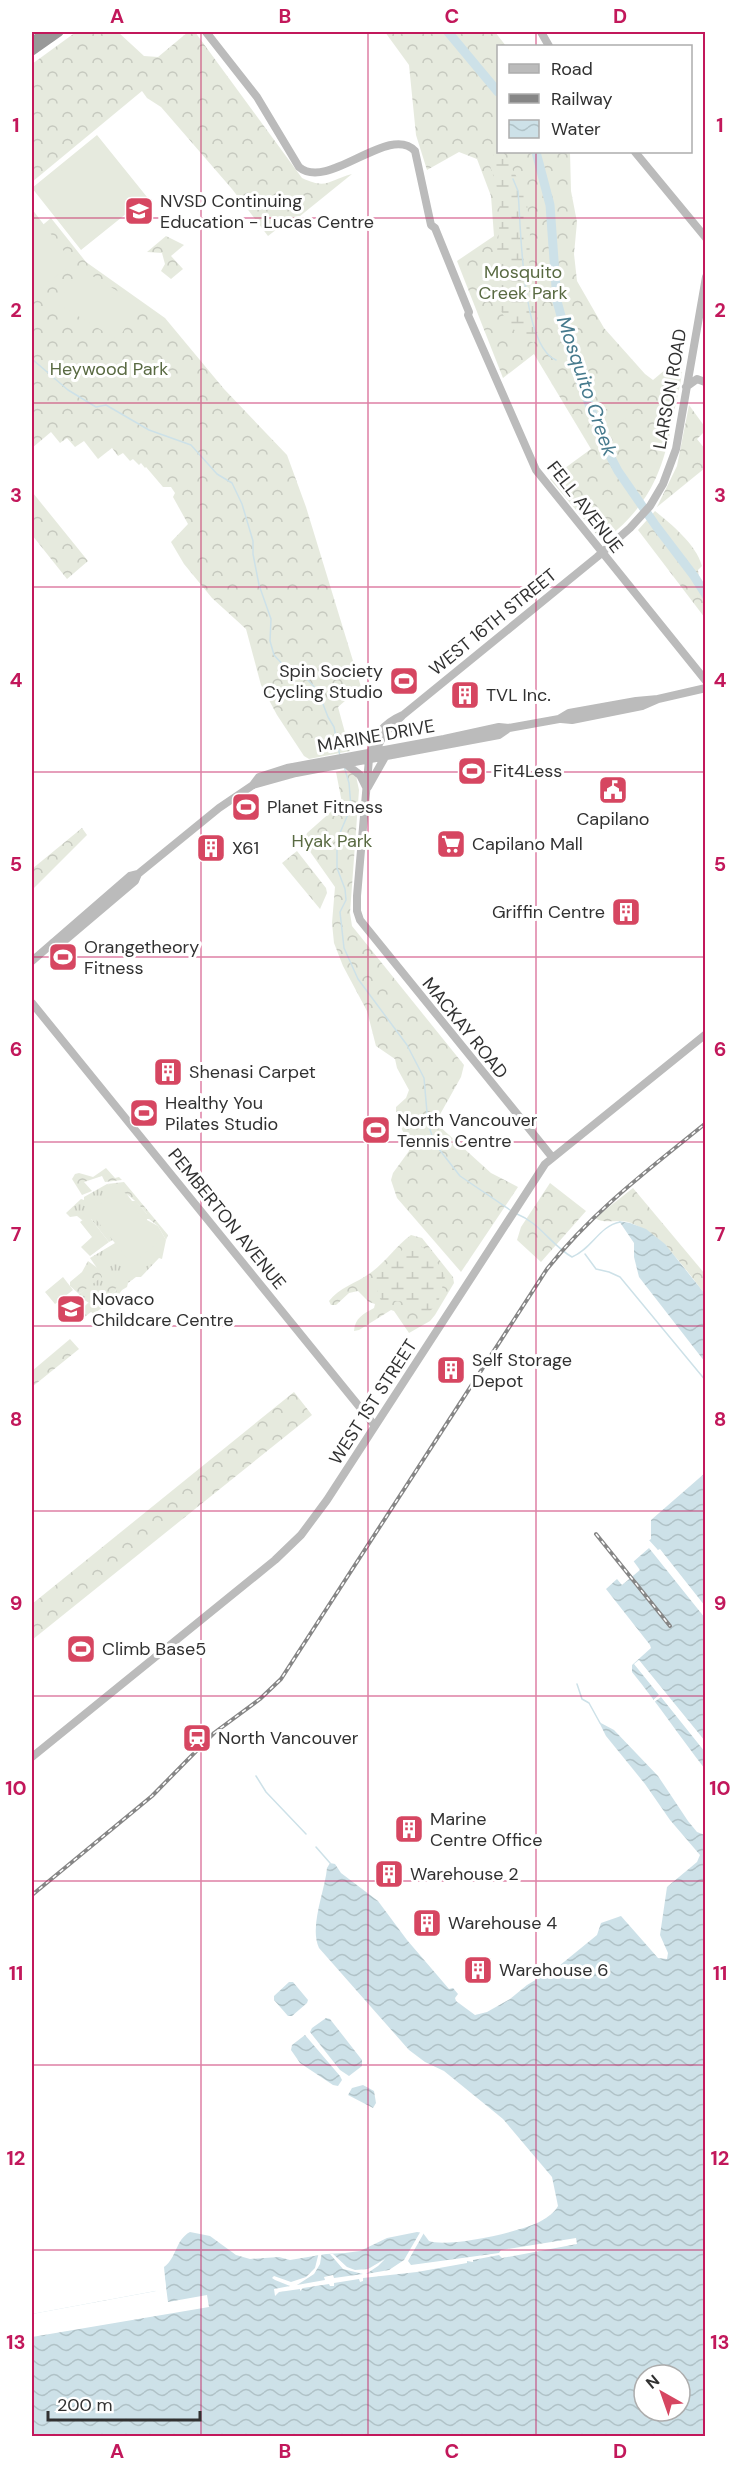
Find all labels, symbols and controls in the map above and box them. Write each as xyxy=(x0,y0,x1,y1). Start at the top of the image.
text: A xyxy=(110,3,124,29)
text: B xyxy=(279,3,291,29)
text: C xyxy=(445,3,459,29)
text: D xyxy=(613,3,627,29)
legend xyxy=(497,45,692,153)
text: Road xyxy=(551,57,593,81)
text: Railway xyxy=(551,87,613,111)
text: 1 xyxy=(12,112,20,138)
text: 1 xyxy=(716,112,724,138)
text: Water xyxy=(551,117,601,141)
place label: NVSD Continuing Education - Lucas Centre xyxy=(160,189,374,234)
school or university icon: NVSD Continuing Education - Lucas Centre xyxy=(123,195,155,227)
park label: Mosquito Creek Park xyxy=(478,260,568,305)
text: 2 xyxy=(10,297,22,323)
text: 2 xyxy=(714,297,726,323)
water label: Mosquito Creek xyxy=(551,312,623,460)
street label: LARSON ROAD xyxy=(648,327,692,451)
park label: Heywood Park xyxy=(50,357,168,381)
street label: FELL AVENUE xyxy=(542,456,628,558)
text: 3 xyxy=(10,482,22,508)
text: 3 xyxy=(714,482,726,508)
street label: WEST 16TH STREET xyxy=(424,563,562,681)
place label: Spin Society Cycling Studio xyxy=(263,659,383,704)
sports icon: Spin Society Cycling Studio xyxy=(388,665,420,697)
text: 4 xyxy=(10,667,23,693)
text: 4 xyxy=(714,667,727,693)
building icon: TVL Inc. xyxy=(449,679,481,711)
place label: TVL Inc. xyxy=(486,683,551,707)
street label: MARINE DRIVE xyxy=(315,714,437,758)
sports icon: Fit4Less xyxy=(456,755,488,787)
place label: Fit4Less xyxy=(493,759,562,783)
public building icon: Capilano xyxy=(597,774,629,806)
sports icon: Planet Fitness xyxy=(230,791,262,823)
place label: Planet Fitness xyxy=(267,795,383,819)
place label: Capilano xyxy=(576,807,650,831)
supermarket icon: Capilano Mall xyxy=(435,828,467,860)
park label: Hyak Park xyxy=(292,829,372,853)
building icon: X61 xyxy=(195,832,227,864)
place label: Capilano Mall xyxy=(472,832,583,856)
place label: X61 xyxy=(232,836,259,860)
text: 5 xyxy=(10,851,22,877)
text: 5 xyxy=(714,851,726,877)
building icon: Griffin Centre xyxy=(610,896,642,928)
place label: Griffin Centre xyxy=(492,900,605,924)
place label: Orangetheory Fitness xyxy=(84,935,199,980)
sports icon: Orangetheory Fitness xyxy=(47,941,79,973)
street label: MACKAY ROAD xyxy=(417,972,513,1084)
text: 6 xyxy=(10,1036,22,1062)
text: 6 xyxy=(714,1036,726,1062)
building icon: Shenasi Carpet xyxy=(152,1056,184,1088)
place label: Shenasi Carpet xyxy=(189,1060,316,1084)
place label: Healthy You Pilates Studio xyxy=(165,1091,278,1136)
sports icon: Healthy You Pilates Studio xyxy=(128,1097,160,1129)
place label: North Vancouver Tennis Centre xyxy=(397,1108,538,1153)
sports icon: North Vancouver Tennis Centre xyxy=(360,1114,392,1146)
street label: PEMBERTON AVENUE xyxy=(163,1143,291,1295)
text: 7 xyxy=(11,1221,22,1247)
text: 7 xyxy=(715,1221,726,1247)
place label: Novaco Childcare Centre xyxy=(92,1287,233,1332)
school or university icon: Novaco Childcare Centre xyxy=(55,1293,87,1325)
street label: WEST 1ST STREET xyxy=(324,1335,422,1469)
place label: Self Storage Depot xyxy=(472,1348,572,1393)
building icon: Self Storage Depot xyxy=(435,1354,467,1386)
text: 8 xyxy=(10,1406,22,1432)
text: 8 xyxy=(714,1406,726,1432)
text: 9 xyxy=(10,1590,22,1616)
text: 9 xyxy=(714,1590,726,1616)
sports icon: Climb Base5 xyxy=(65,1633,97,1665)
place label: Climb Base5 xyxy=(102,1637,206,1661)
station icon: North Vancouver xyxy=(181,1722,213,1754)
place label: North Vancouver xyxy=(218,1726,359,1750)
text: 10 xyxy=(5,1775,27,1801)
text: 10 xyxy=(709,1775,731,1801)
place label: Marine Centre Office xyxy=(430,1807,543,1852)
building icon: Marine Centre Office xyxy=(393,1813,425,1845)
building icon: Warehouse 2 xyxy=(373,1858,405,1890)
place label: Warehouse 2 xyxy=(410,1862,519,1886)
building icon: Warehouse 4 xyxy=(411,1907,443,1939)
place label: Warehouse 4 xyxy=(448,1911,557,1935)
building icon: Warehouse 6 xyxy=(462,1954,494,1986)
place label: Warehouse 6 xyxy=(499,1958,609,1982)
text: 11 xyxy=(9,1960,23,1986)
text: 11 xyxy=(713,1960,727,1986)
text: 12 xyxy=(7,2145,25,2171)
text: 12 xyxy=(711,2145,729,2171)
text: 13 xyxy=(6,2329,26,2355)
text: 13 xyxy=(710,2329,730,2355)
north arrow xyxy=(632,2363,692,2423)
text: N xyxy=(641,2370,664,2394)
scale bar xyxy=(48,2384,200,2422)
text: 200 m xyxy=(57,2393,113,2417)
text: A xyxy=(110,2438,124,2464)
text: B xyxy=(279,2438,291,2464)
text: C xyxy=(445,2438,459,2464)
text: D xyxy=(613,2438,627,2464)

